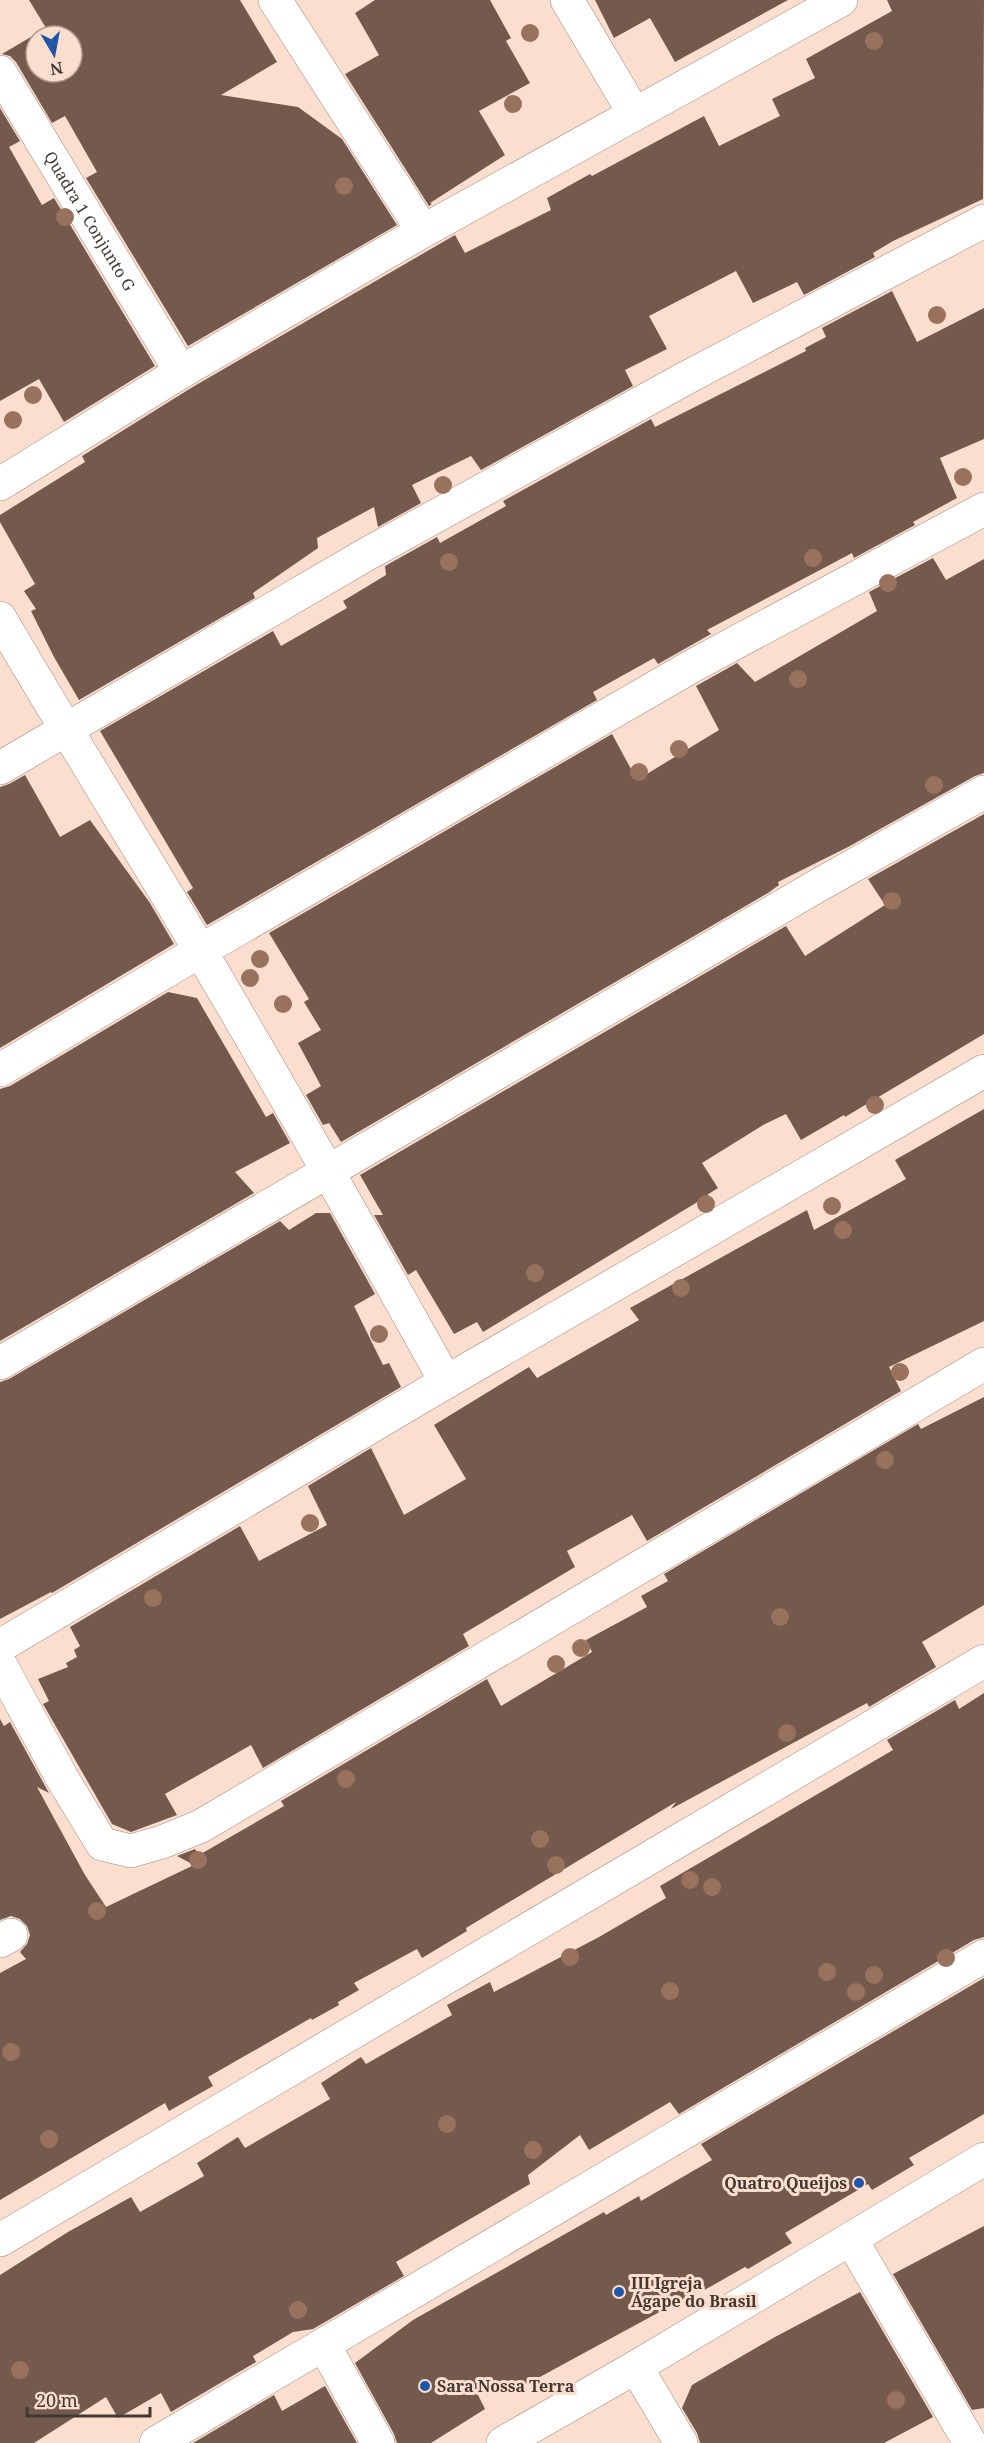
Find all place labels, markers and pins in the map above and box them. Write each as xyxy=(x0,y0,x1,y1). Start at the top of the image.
place label: Quatro Queijos xyxy=(724,2172,847,2194)
marker: Quatro Queijos xyxy=(852,2176,866,2190)
place label: III Igreja Ágape do Brasil xyxy=(631,2272,757,2312)
marker: III Igreja Ágape do Brasil xyxy=(612,2285,626,2299)
place label: Sara Nossa Terra xyxy=(437,2375,575,2397)
marker: Sara Nossa Terra xyxy=(418,2379,432,2393)

